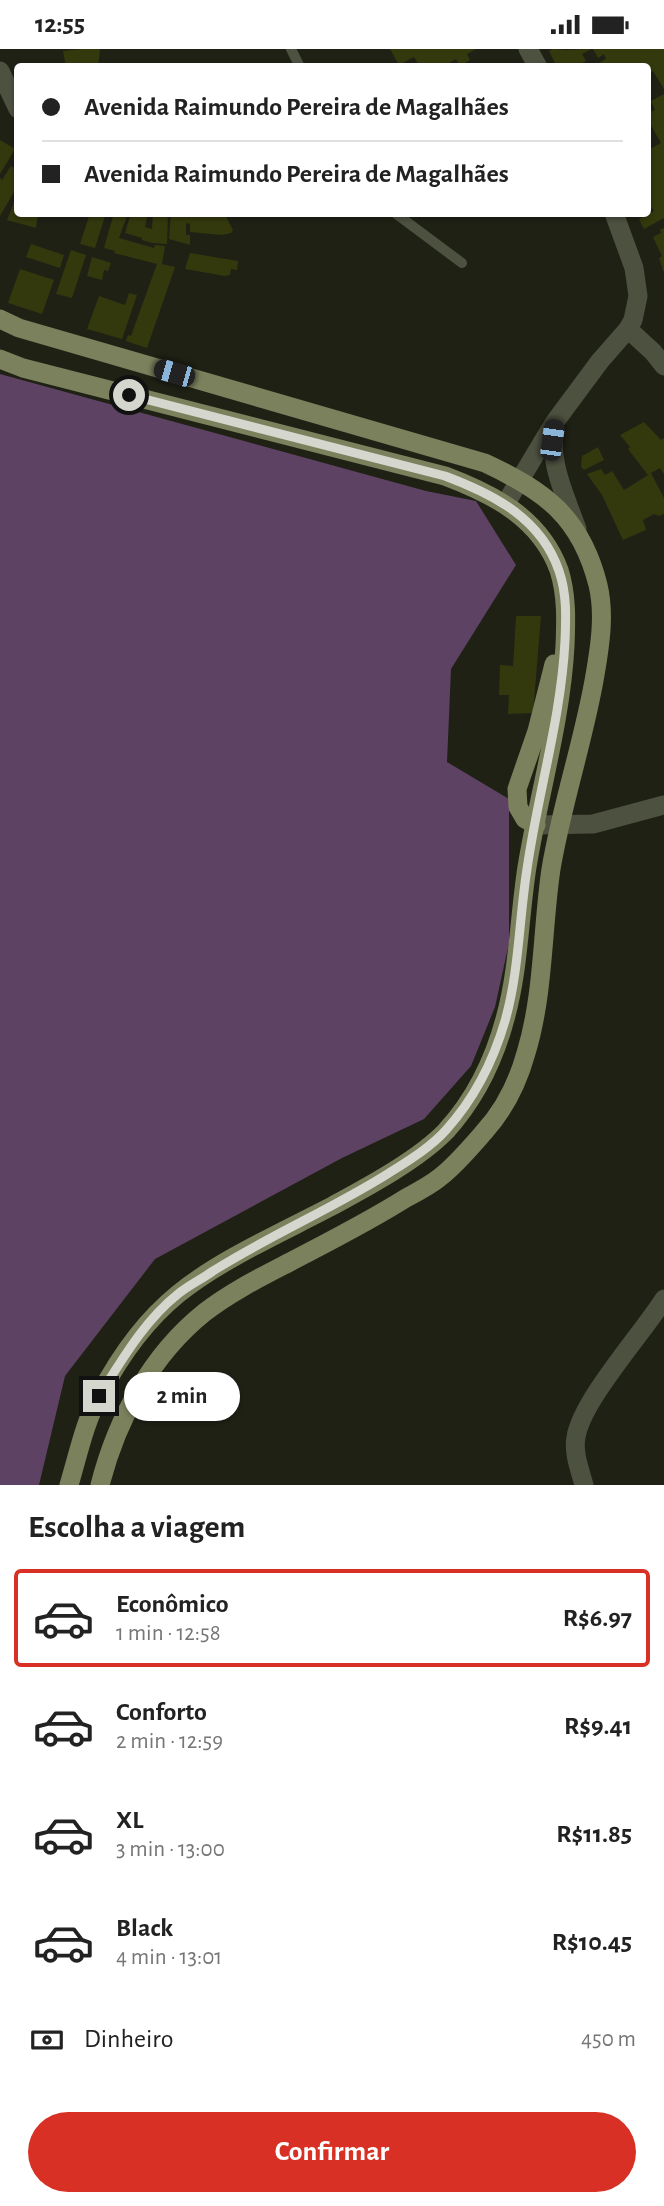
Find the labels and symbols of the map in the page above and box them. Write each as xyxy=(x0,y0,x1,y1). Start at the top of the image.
car xyxy=(151,357,198,389)
route start xyxy=(113,379,145,411)
car xyxy=(539,418,566,462)
callout: 2 min xyxy=(124,1371,239,1421)
route end xyxy=(83,1380,115,1412)

